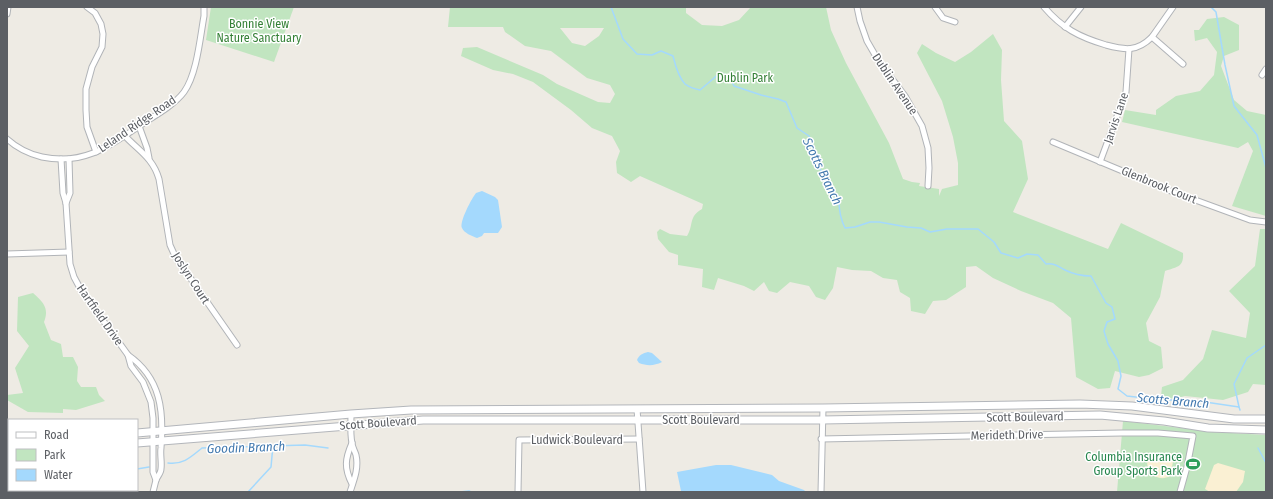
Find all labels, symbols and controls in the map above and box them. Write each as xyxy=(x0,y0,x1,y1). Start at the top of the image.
park label: Bonnie View Nature Sanctuary xyxy=(217,17,302,45)
street label: Dublin Avenue xyxy=(869,51,921,117)
park label: Dublin Park xyxy=(717,71,774,85)
street label: Jarvis Lane xyxy=(1101,91,1131,145)
street label: Leland Ridge Road xyxy=(96,93,178,155)
water label: Scotts Branch xyxy=(799,134,845,207)
street label: Glenbrook Court xyxy=(1119,164,1199,207)
street label: Joslyn Court xyxy=(169,250,213,307)
street label: Hartfield Drive xyxy=(74,282,126,348)
water label: Scotts Branch xyxy=(1135,390,1210,411)
street label: Scott Boulevard xyxy=(986,409,1064,425)
street label: Scott Boulevard xyxy=(339,413,417,433)
street label: Scott Boulevard xyxy=(662,413,740,427)
legend xyxy=(8,419,138,491)
street label: Merideth Drive xyxy=(971,427,1043,443)
text: Road xyxy=(44,428,69,442)
street label: Ludwick Boulevard xyxy=(531,433,623,447)
water label: Goodin Branch xyxy=(207,439,285,456)
text: Park xyxy=(44,448,66,462)
place label: Columbia Insurance Group Sports Park xyxy=(1085,450,1182,478)
sports icon: Columbia Insurance Group Sports Park xyxy=(1185,456,1201,472)
text: Water xyxy=(44,468,73,482)

